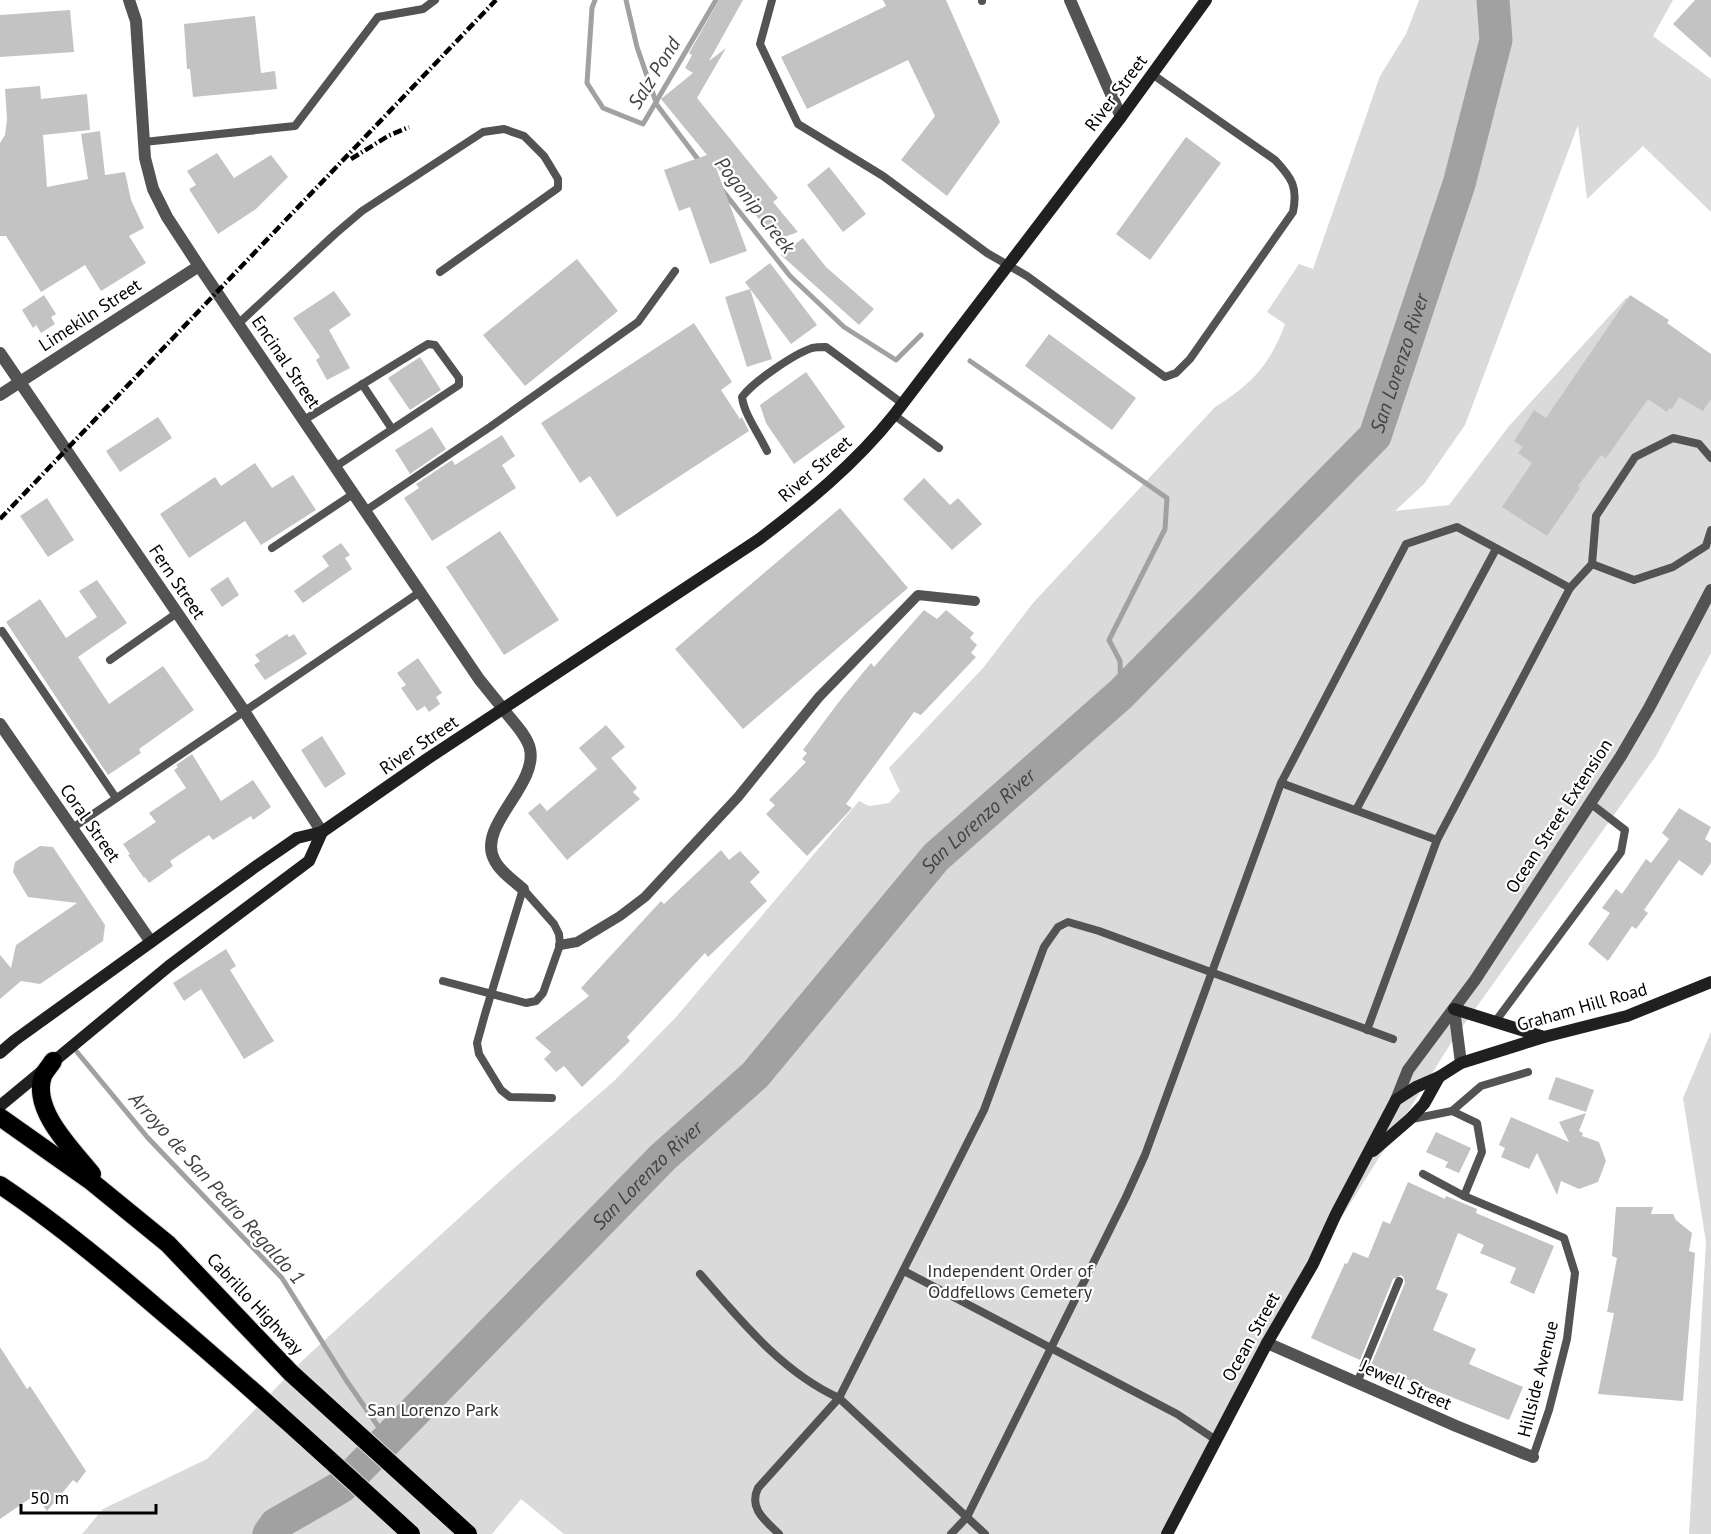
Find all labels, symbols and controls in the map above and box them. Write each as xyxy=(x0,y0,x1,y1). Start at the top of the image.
water label: Salz Pond xyxy=(622,32,687,114)
street label: River Street xyxy=(1079,50,1152,136)
water label: Pogonip Creek xyxy=(709,151,802,260)
street label: Limekiln Street xyxy=(34,273,145,356)
water label: San Lorenzo River xyxy=(1364,289,1435,436)
street label: Encinal Street xyxy=(247,311,326,413)
street label: River Street xyxy=(773,430,856,507)
street label: Fern Street xyxy=(144,540,211,623)
street label: River Street xyxy=(375,710,462,779)
street label: Ocean Street Extension xyxy=(1500,734,1617,897)
water label: San Lorenzo River xyxy=(915,762,1042,879)
street label: Coral Street xyxy=(55,779,126,866)
street label: Graham Hill Road xyxy=(1514,977,1650,1036)
water label: Arroyo de San Pedro Regaldo 1 xyxy=(123,1085,311,1290)
water label: San Lorenzo River xyxy=(586,1114,709,1235)
street label: Cabrillo Highway xyxy=(202,1248,309,1360)
park label: Independent Order of Oddfellows Cemetery xyxy=(927,1259,1094,1303)
street label: Ocean Street xyxy=(1217,1288,1285,1386)
street label: Hillside Avenue xyxy=(1512,1318,1563,1439)
street label: Jewell Street xyxy=(1356,1354,1455,1415)
park label: San Lorenzo Park xyxy=(367,1398,499,1421)
scale bar xyxy=(21,1477,156,1515)
text: 50 m xyxy=(30,1486,69,1509)

